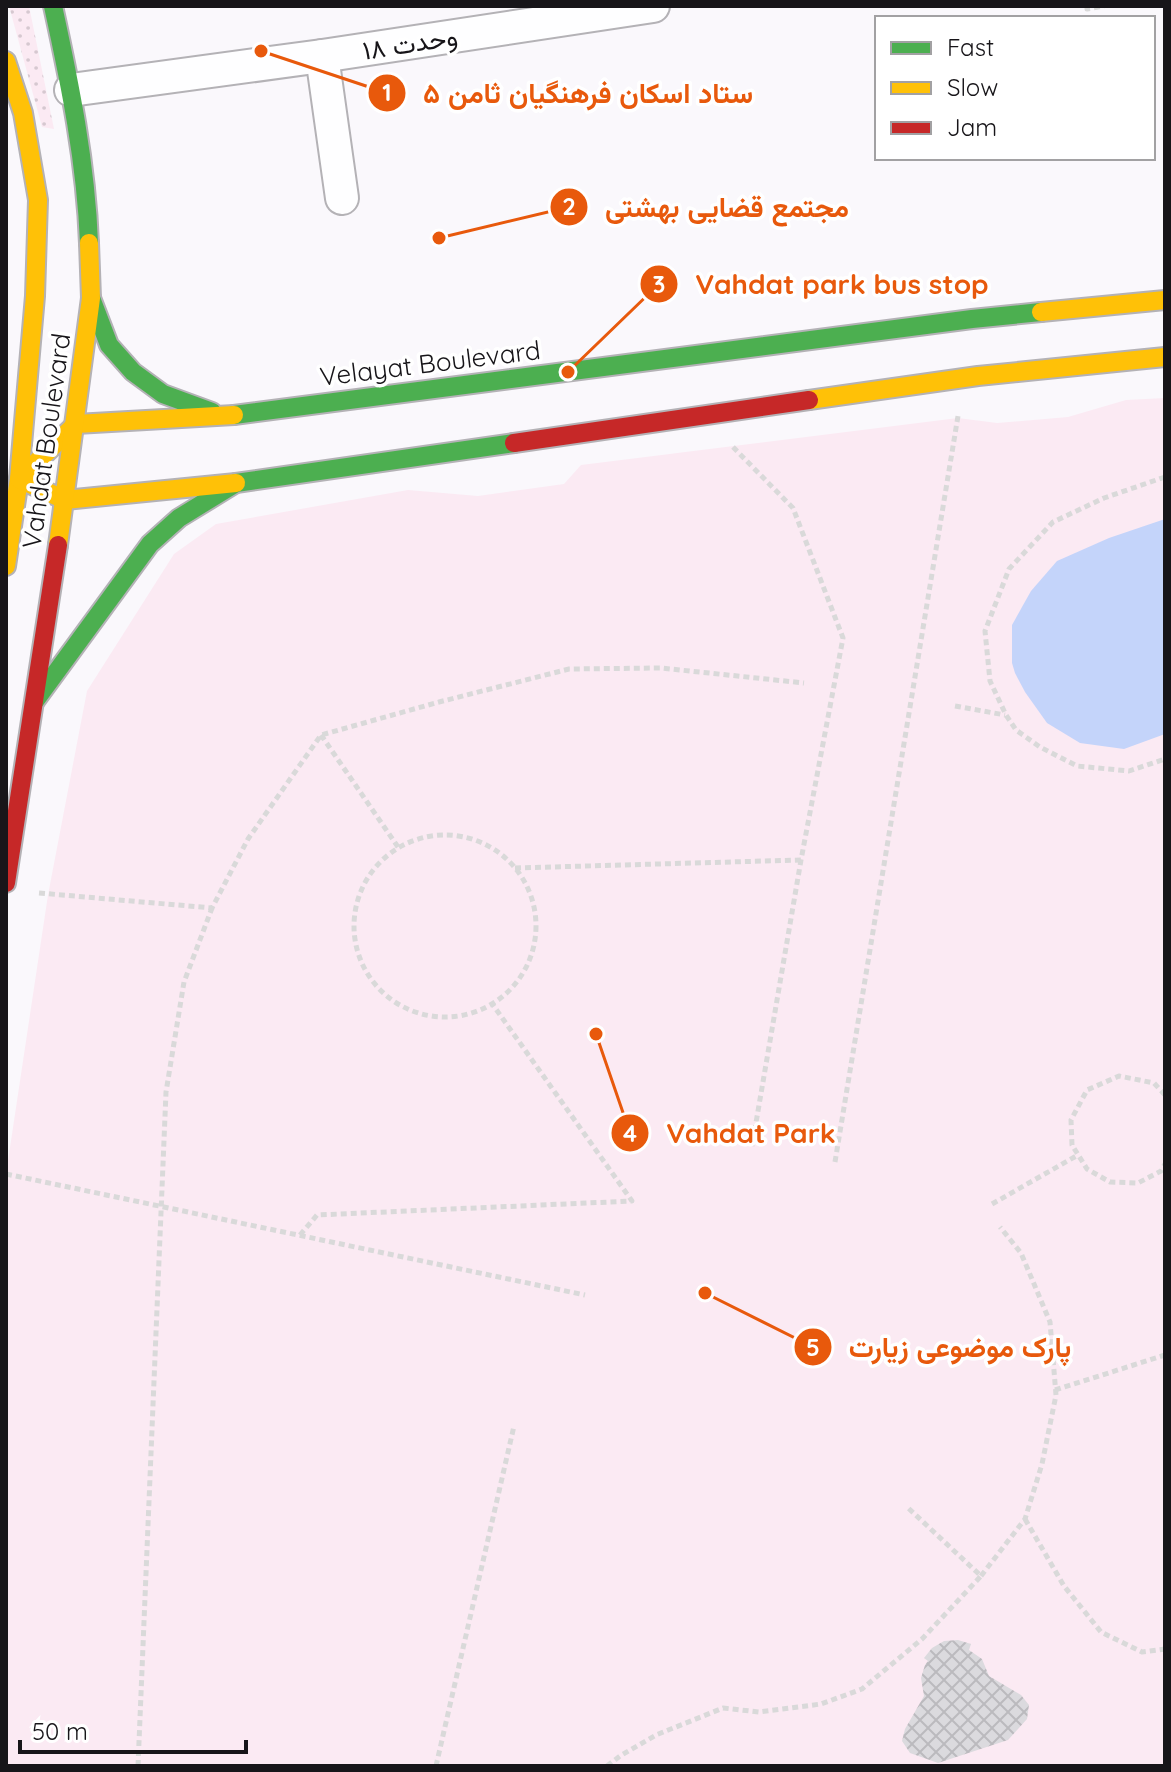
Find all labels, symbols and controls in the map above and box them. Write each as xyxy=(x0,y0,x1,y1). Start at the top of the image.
legend xyxy=(875,16,1155,160)
street label: وحدت ۱۸ xyxy=(360,19,460,67)
text: Fast xyxy=(947,32,994,62)
callout: ستاد اسکان فرهنگیان ثامن ۵ xyxy=(367,67,769,119)
text: Slow xyxy=(947,72,998,102)
text: ستاد اسکان فرهنگیان ثامن ۵ xyxy=(423,75,753,111)
text: 1 xyxy=(382,77,392,107)
text: Jam xyxy=(947,112,997,142)
callout: مجتمع قضایی بهشتی xyxy=(549,181,865,233)
text: مجتمع قضایی بهشتی xyxy=(605,189,849,227)
text: 2 xyxy=(562,191,576,221)
callout: Vahdat park bus stop xyxy=(639,258,1005,310)
text: Vahdat park bus stop xyxy=(695,266,989,301)
text: 3 xyxy=(653,269,665,299)
street label: Vahdat Boulevard xyxy=(15,331,77,551)
street label: Velayat Boulevard xyxy=(318,333,542,393)
callout: Vahdat Park xyxy=(610,1107,852,1159)
text: Vahdat Park xyxy=(666,1115,836,1150)
text: 4 xyxy=(623,1118,637,1148)
callout: پارک موضوعی زیارت xyxy=(793,1321,1087,1373)
text: پارک موضوعی زیارت xyxy=(849,1329,1071,1367)
text: 5 xyxy=(806,1332,820,1362)
scale bar xyxy=(20,1704,246,1754)
text: 50 m xyxy=(32,1716,88,1746)

